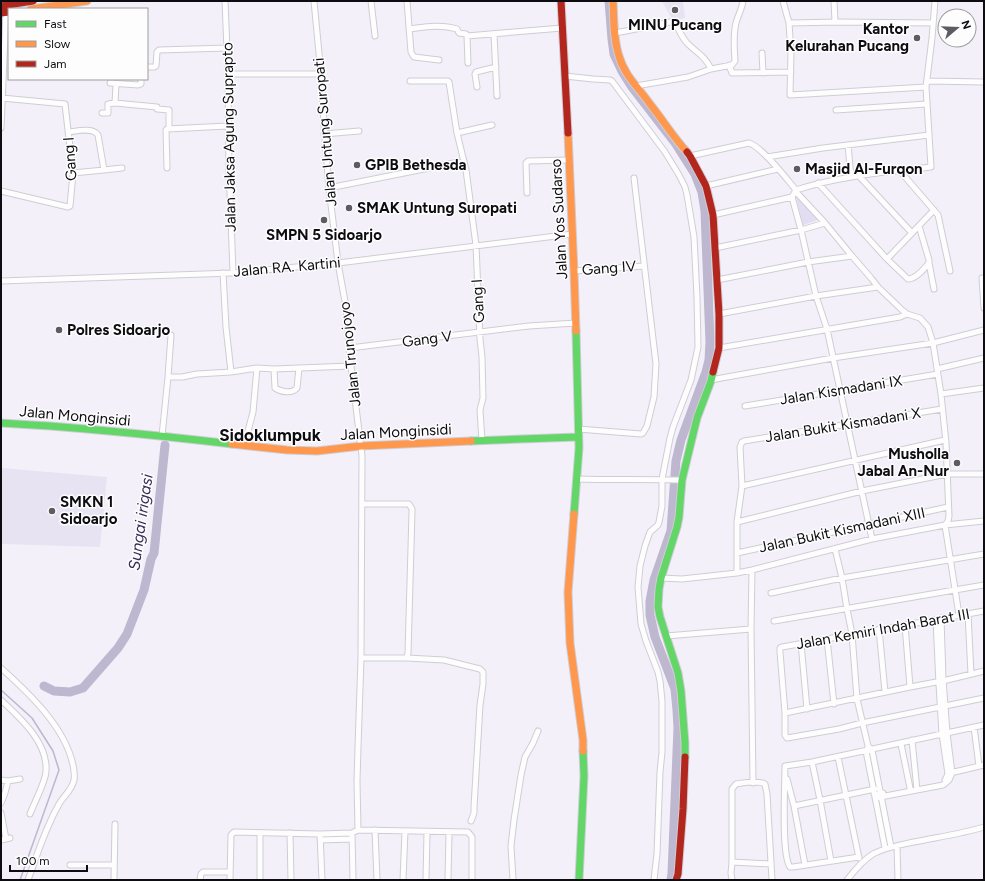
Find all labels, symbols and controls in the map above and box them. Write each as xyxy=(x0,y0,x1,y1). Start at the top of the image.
marker: MINU Pucang xyxy=(670,5,680,15)
legend xyxy=(8,8,148,80)
north arrow xyxy=(937,8,977,48)
place label: MINU Pucang xyxy=(628,16,722,34)
text: Fast xyxy=(44,17,67,31)
text: N xyxy=(958,19,974,31)
place label: Kantor Kelurahan Pucang xyxy=(785,20,909,55)
marker: Kantor Kelurahan Pucang xyxy=(912,33,922,43)
text: Slow xyxy=(44,37,71,51)
street label: Jalan Jaksa Agung Suprapto xyxy=(218,42,240,232)
text: Jam xyxy=(44,57,67,71)
street label: Jalan Untung Suropati xyxy=(310,57,340,207)
street label: Gang I xyxy=(59,136,81,182)
place label: GPIB Bethesda xyxy=(365,156,467,174)
street label: Jalan Yos Sudarso xyxy=(547,158,571,280)
marker: GPIB Bethesda xyxy=(352,160,362,170)
place label: Masjid Al-Furqon xyxy=(805,160,923,178)
marker: Masjid Al-Furqon xyxy=(792,164,802,174)
place label: SMAK Untung Suropati xyxy=(357,199,517,217)
marker: SMAK Untung Suropati xyxy=(344,203,354,213)
marker: SMPN 5 Sidoarjo xyxy=(319,215,329,225)
place label: SMPN 5 Sidoarjo xyxy=(266,226,382,244)
street label: Jalan RA. Kartini xyxy=(233,253,341,281)
street label: Gang IV xyxy=(581,257,637,279)
street label: Gang I xyxy=(468,279,488,323)
street label: Jalan Trunojoyo xyxy=(336,300,364,407)
place label: Polres Sidoarjo xyxy=(67,321,171,339)
marker: Polres Sidoarjo xyxy=(54,325,64,335)
street label: Gang V xyxy=(401,327,454,351)
street label: Jalan Kismadani IX xyxy=(778,371,904,409)
street label: Jalan Monginsidi xyxy=(19,402,131,430)
street label: Jalan Bukit Kismadani X xyxy=(764,404,923,446)
street label: Jalan Monginsidi xyxy=(340,420,452,444)
district label: Sidoklumpuk xyxy=(219,425,322,445)
place label: Musholla Jabal An-Nur xyxy=(857,445,949,480)
marker: Musholla Jabal An-Nur xyxy=(952,458,962,468)
water label: Sungai irigasi xyxy=(124,472,157,571)
place label: SMKN 1 Sidoarjo xyxy=(60,493,118,528)
street label: Jalan Bukit Kismadani XIII xyxy=(757,504,927,556)
marker: SMKN 1 Sidoarjo xyxy=(47,506,57,516)
street label: Jalan Kemiri Indah Barat III xyxy=(795,605,971,653)
scale bar xyxy=(10,847,87,873)
text: 100 m xyxy=(16,854,50,868)

